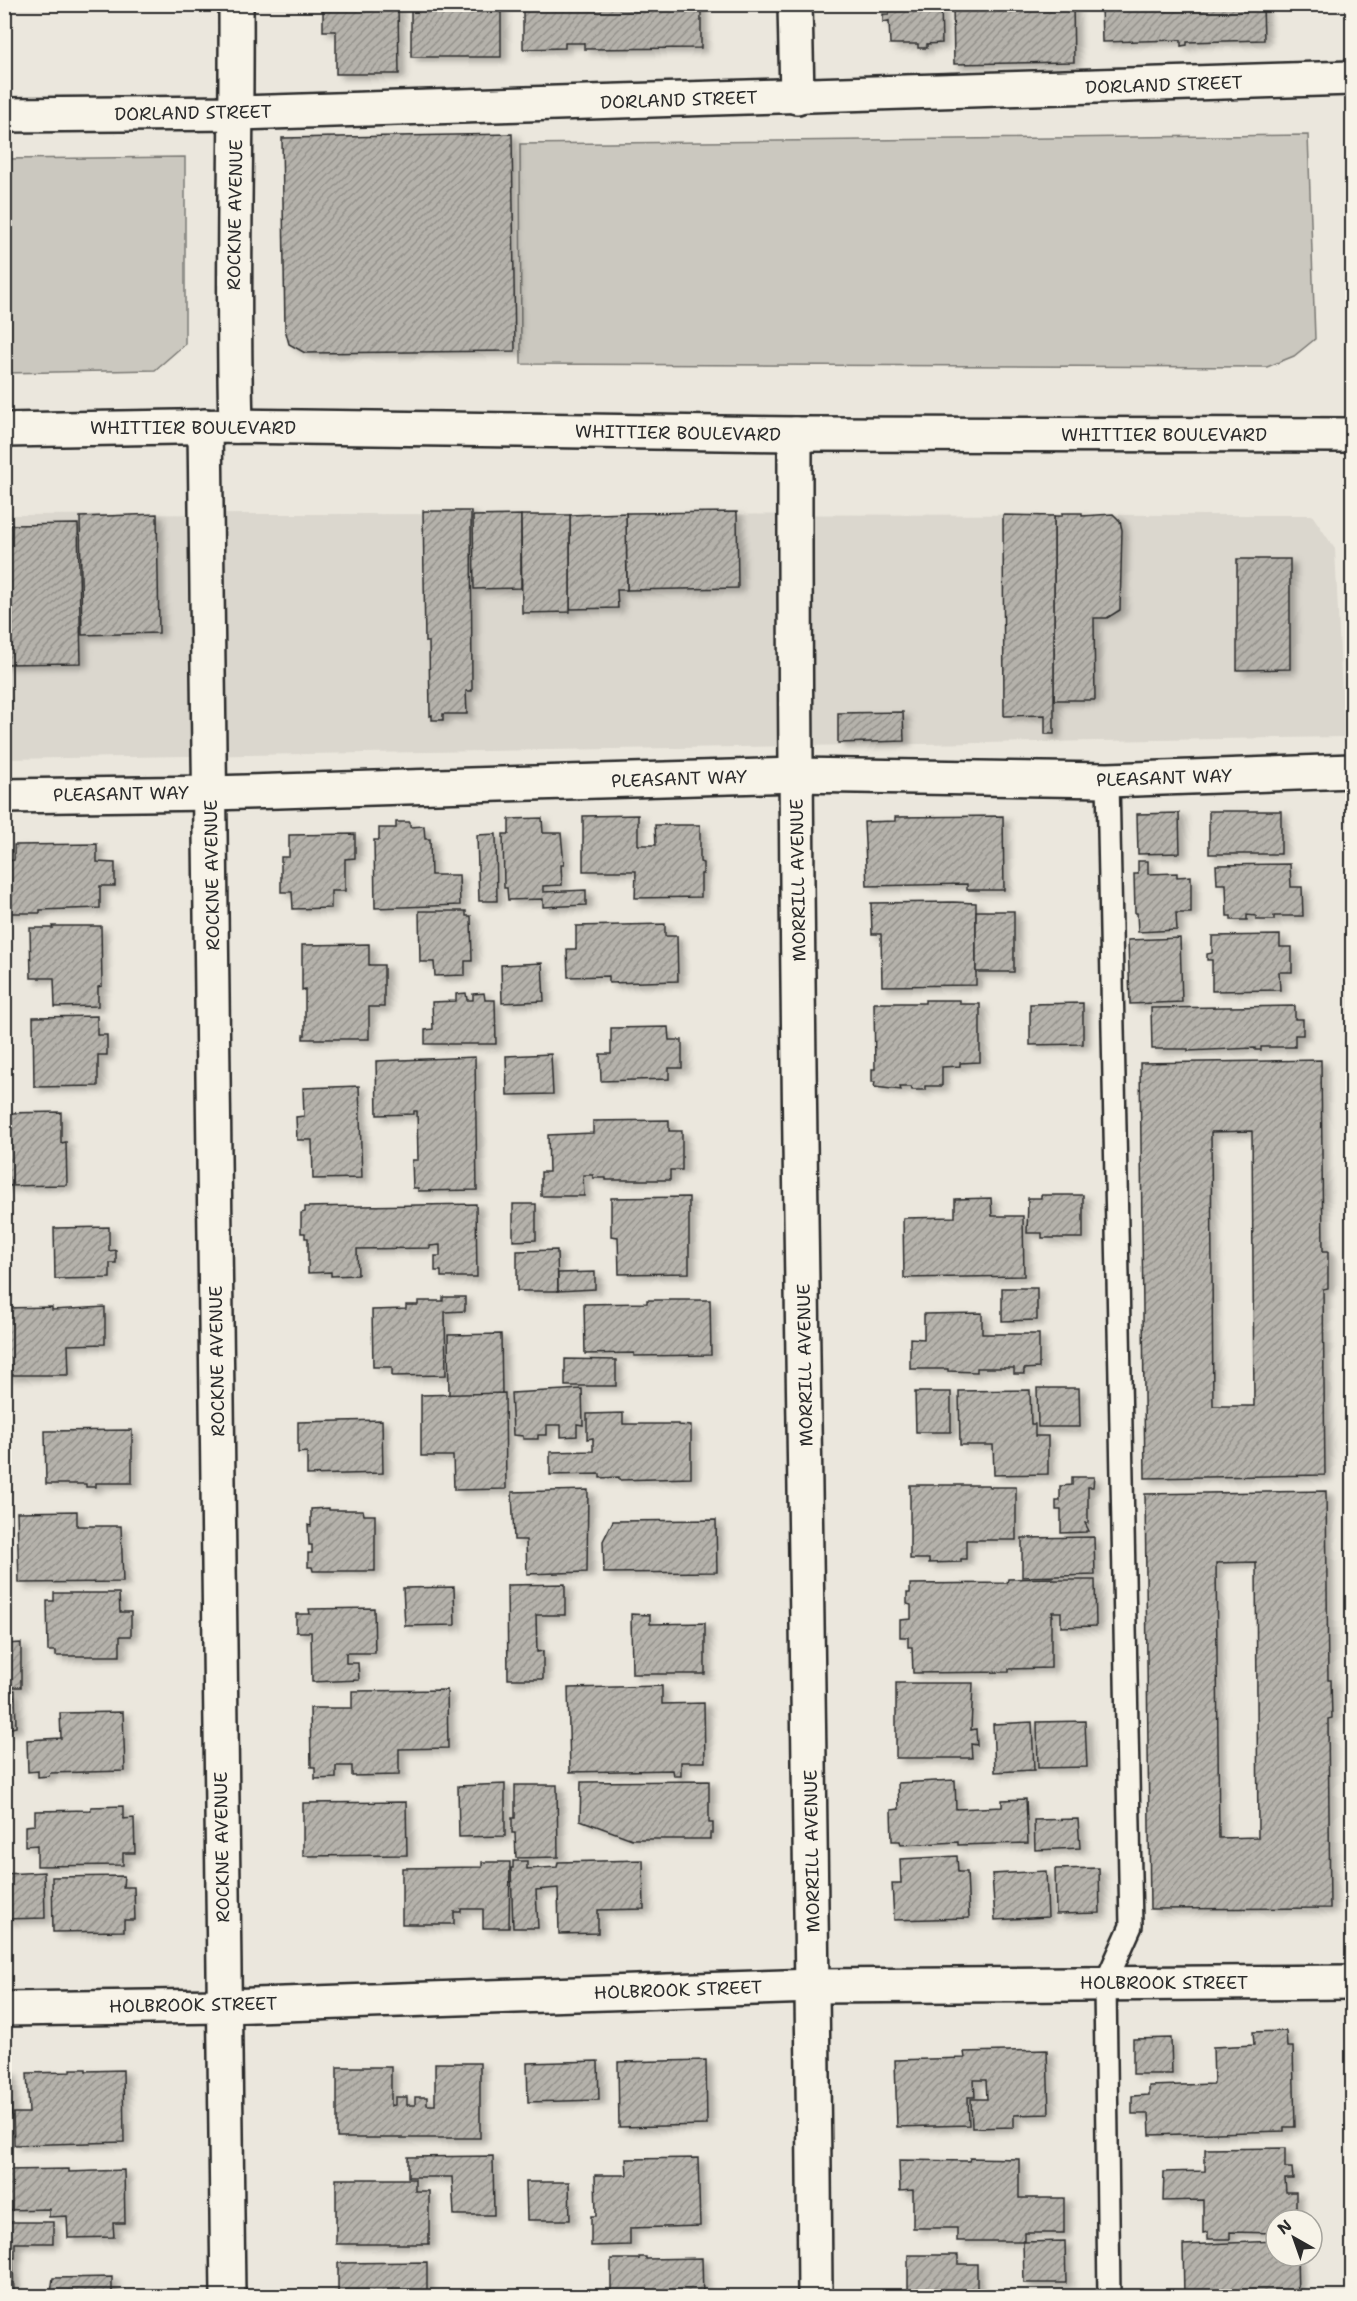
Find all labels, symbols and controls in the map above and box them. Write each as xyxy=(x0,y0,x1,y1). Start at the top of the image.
street label: DORLAND STREET xyxy=(1085,70,1243,100)
street label: DORLAND STREET xyxy=(600,85,758,115)
street label: DORLAND STREET xyxy=(114,100,272,126)
street label: ROCKNE AVENUE xyxy=(222,139,248,291)
street label: WHITTIER BOULEVARD xyxy=(90,416,296,440)
street label: WHITTIER BOULEVARD xyxy=(575,419,781,447)
street label: WHITTIER BOULEVARD xyxy=(1061,423,1267,447)
street label: PLEASANT WAY xyxy=(1096,764,1233,792)
street label: PLEASANT WAY xyxy=(611,765,748,793)
street label: PLEASANT WAY xyxy=(53,781,189,807)
street label: MORRILL AVENUE xyxy=(785,798,811,962)
street label: ROCKNE AVENUE xyxy=(199,799,225,951)
street label: MORRILL AVENUE xyxy=(792,1283,818,1447)
street label: ROCKNE AVENUE xyxy=(204,1285,230,1437)
street label: MORRILL AVENUE xyxy=(799,1769,825,1933)
street label: ROCKNE AVENUE xyxy=(209,1771,235,1923)
street label: HOLBROOK STREET xyxy=(1080,1971,1248,1995)
street label: HOLBROOK STREET xyxy=(593,1975,763,2005)
street label: HOLBROOK STREET xyxy=(109,1992,277,2018)
north arrow xyxy=(1264,2208,1324,2268)
text: N xyxy=(1273,2215,1296,2239)

